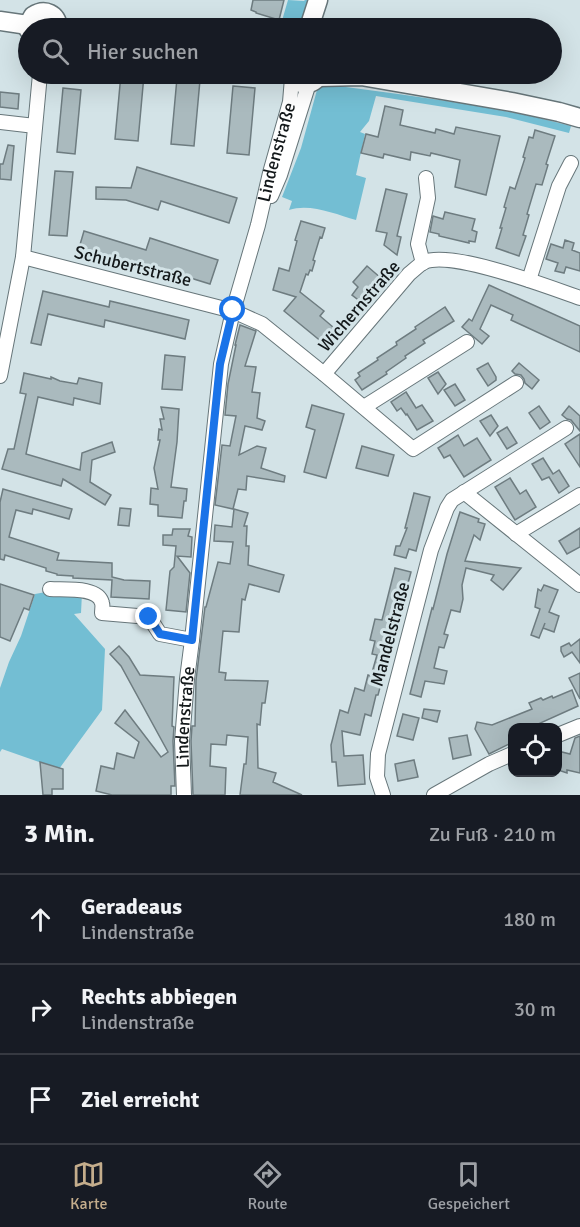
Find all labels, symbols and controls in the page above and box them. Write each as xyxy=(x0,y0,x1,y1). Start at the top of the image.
search box xyxy=(18,18,562,84)
icon: search xyxy=(39,35,72,68)
text: Hier suchen xyxy=(87,38,199,65)
street label: Lindenstraße xyxy=(253,100,300,204)
street label: Schubertstraße xyxy=(72,241,194,291)
street label: Wichernstraße xyxy=(313,256,405,356)
route start xyxy=(219,296,245,322)
street label: Mandelstraße xyxy=(365,579,415,689)
route end xyxy=(135,603,161,629)
street label: Lindenstraße xyxy=(171,665,200,769)
map controls xyxy=(508,723,562,777)
button: locate xyxy=(508,723,562,777)
text: 3 Min. xyxy=(24,818,95,850)
text: Zu Fuß · 210 m xyxy=(429,822,556,847)
text: Geradeaus xyxy=(81,893,182,920)
icon: ahead xyxy=(24,903,57,936)
text: 180 m xyxy=(503,907,556,932)
text: Lindenstraße xyxy=(81,920,195,945)
text: Rechts abbiegen xyxy=(81,983,237,1010)
icon: right xyxy=(24,993,57,1026)
text: 30 m xyxy=(514,997,556,1022)
text: Lindenstraße xyxy=(81,1010,195,1035)
icon: arrive xyxy=(24,1083,57,1116)
text: Ziel erreicht xyxy=(81,1086,199,1113)
tab: Karte xyxy=(70,1158,107,1214)
tab: Route xyxy=(248,1158,288,1214)
tab: Gespeichert xyxy=(428,1158,510,1214)

